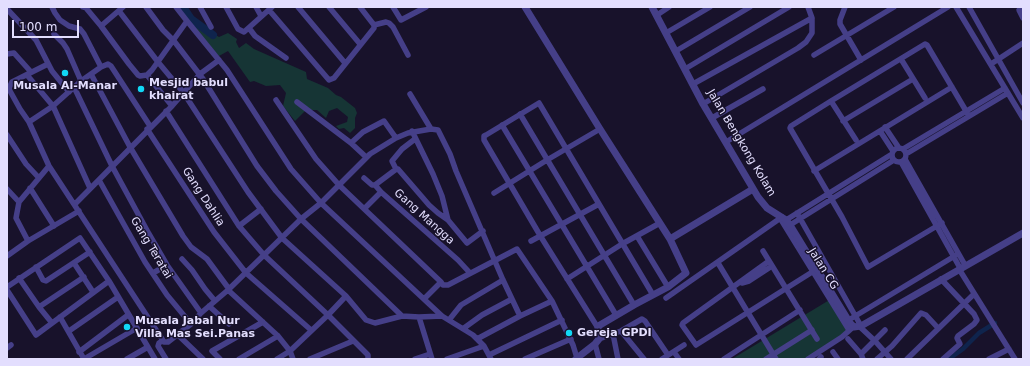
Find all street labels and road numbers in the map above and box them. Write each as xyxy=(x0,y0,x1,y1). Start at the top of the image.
street label: Jalan Bengkong Kolam xyxy=(704,87,778,199)
street label: Gang Dahlia xyxy=(179,165,227,229)
street label: Gang Mangga xyxy=(391,186,457,248)
street label: Gang Teratai xyxy=(127,215,175,281)
street label: Jalan CG xyxy=(805,246,841,292)

